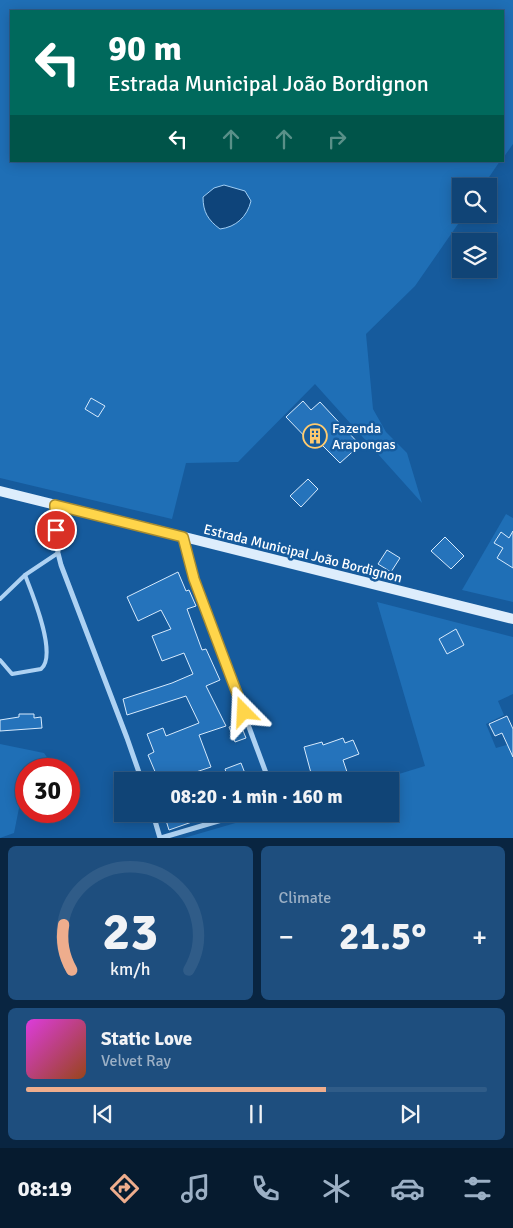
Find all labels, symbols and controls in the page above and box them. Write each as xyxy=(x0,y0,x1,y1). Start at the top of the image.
text: 90 m xyxy=(108,27,182,70)
icon: left xyxy=(25,30,90,95)
text: Estrada Municipal João Bordignon xyxy=(108,70,429,97)
icon: left xyxy=(164,125,192,153)
icon: ahead xyxy=(217,125,245,153)
icon: ahead xyxy=(270,125,298,153)
icon: right xyxy=(323,125,351,153)
map controls xyxy=(452,178,497,278)
button: search xyxy=(452,178,497,223)
button: layers xyxy=(452,233,497,278)
place label: Fazenda Arapongas xyxy=(332,420,396,453)
building icon: Fazenda Arapongas xyxy=(302,423,328,449)
pin xyxy=(35,509,77,551)
icon: arrive xyxy=(42,516,70,544)
street label: Estrada Municipal João Bordignon xyxy=(202,521,404,586)
position arrow xyxy=(217,685,269,737)
speed limit sign: 30 xyxy=(15,758,80,823)
text: 08:20 · 1 min · 160 m xyxy=(170,785,343,809)
text: Climate xyxy=(279,888,331,908)
text: 23 xyxy=(102,900,158,964)
text: 21.5° xyxy=(339,913,427,960)
text: − xyxy=(279,920,294,954)
text: + xyxy=(472,920,487,954)
text: km/h xyxy=(110,958,150,980)
text: Static Love xyxy=(101,1027,192,1051)
text: Velvet Ray xyxy=(101,1051,171,1071)
icon: previous xyxy=(89,1100,117,1128)
icon: pause xyxy=(242,1100,270,1128)
icon: next xyxy=(396,1100,424,1128)
icon: directions xyxy=(107,1171,142,1206)
icon: music xyxy=(178,1171,213,1206)
icon: phone xyxy=(248,1171,283,1206)
icon: climate xyxy=(319,1171,354,1206)
icon: car xyxy=(390,1171,425,1206)
icon: filters xyxy=(460,1171,495,1206)
text: 08:19 xyxy=(18,1175,72,1202)

